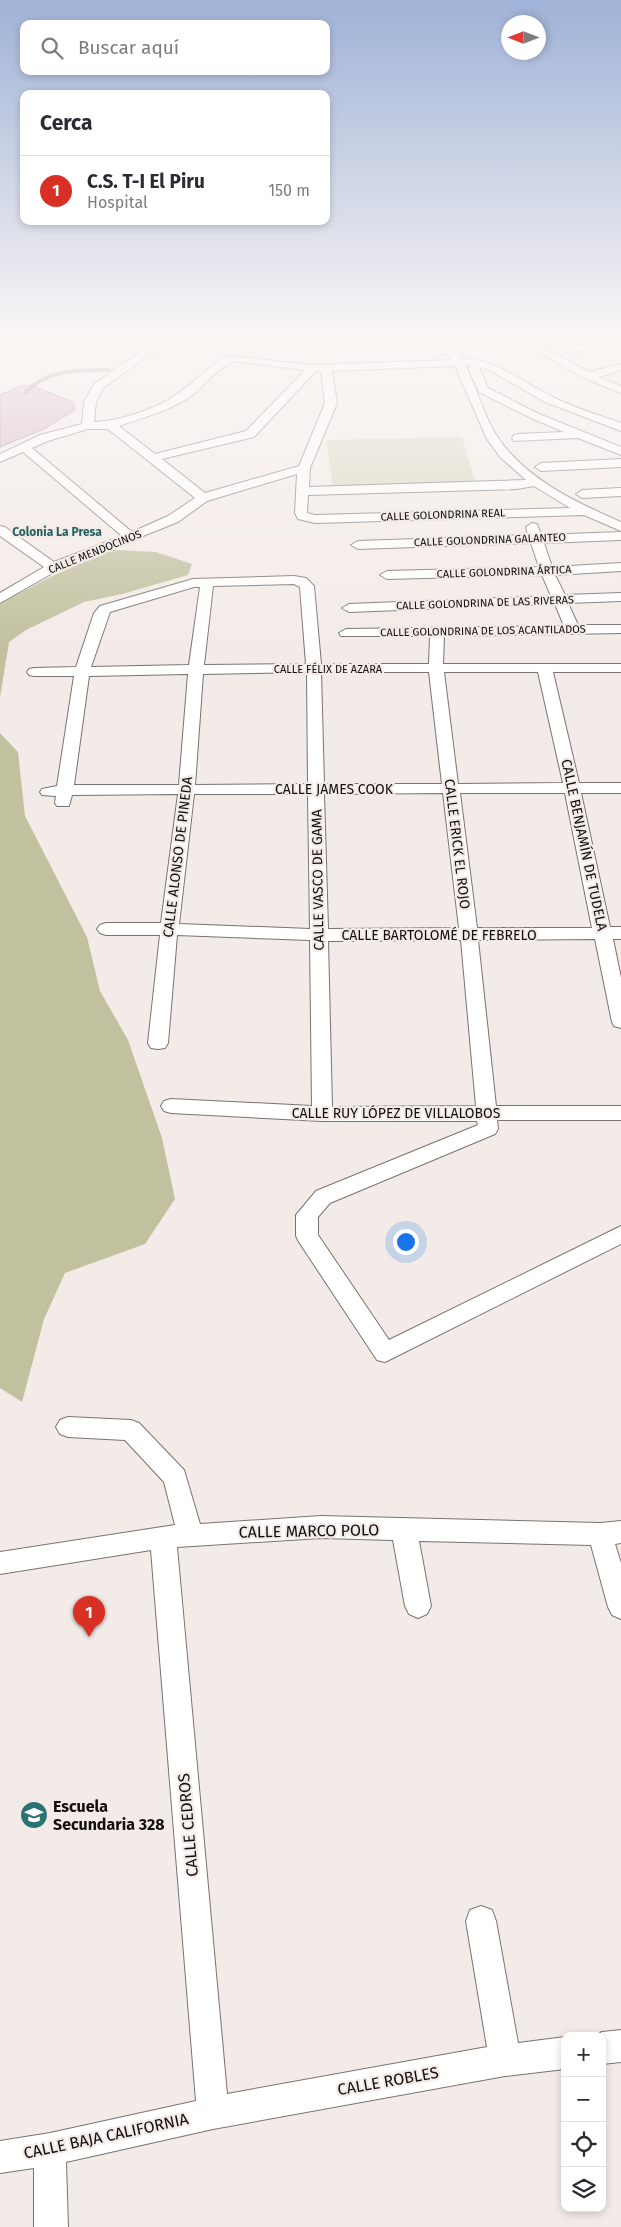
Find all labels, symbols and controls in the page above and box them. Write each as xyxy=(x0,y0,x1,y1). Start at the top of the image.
north arrow xyxy=(501,15,546,60)
search box xyxy=(20,20,330,75)
icon: search xyxy=(38,34,66,62)
text: Buscar aquí xyxy=(78,36,179,59)
text: Cerca xyxy=(40,110,92,136)
text: C.S. T-I El Piru xyxy=(87,170,205,193)
text: 1 xyxy=(52,181,60,200)
text: 150 m xyxy=(268,181,310,200)
text: Hospital xyxy=(87,193,148,212)
street label: CALLE GOLONDRINA REAL xyxy=(380,506,506,524)
district label: Colonia La Presa xyxy=(12,525,102,539)
street label: CALLE MENDOCINOS xyxy=(46,527,144,577)
street label: CALLE GOLONDRINA GALANTEO xyxy=(414,531,566,549)
street label: CALLE GOLONDRINA ÁRTICA xyxy=(436,562,572,581)
street label: CALLE GOLONDRINA DE LAS RIVERAS xyxy=(396,593,574,613)
street label: CALLE GOLONDRINA DE LOS ACANTILADOS xyxy=(380,623,586,639)
street label: CALLE FÉLIX DE AZARA xyxy=(274,662,383,676)
street label: CALLE BENJAMÍN DE TUDELA xyxy=(557,757,612,933)
street label: CALLE ALONSO DE PINEDA xyxy=(160,776,196,938)
street label: CALLE ERICK EL ROJO xyxy=(441,778,473,910)
street label: CALLE JAMES COOK xyxy=(275,781,394,798)
street label: CALLE VASCO DE GAMA xyxy=(308,809,328,951)
street label: CALLE BARTOLOMÉ DE FEBRELO xyxy=(341,926,537,944)
street label: CALLE RUY LÓPEZ DE VILLALOBOS xyxy=(292,1104,501,1122)
your location xyxy=(393,1229,419,1255)
street label: CALLE MARCO POLO xyxy=(239,1520,379,1542)
pin: 1 xyxy=(73,1596,105,1637)
street label: CALLE CEDROS xyxy=(174,1772,202,1878)
place label: Escuela Secundaria 328 xyxy=(53,1797,164,1834)
school or university icon: Escuela Secundaria 328 xyxy=(19,1800,49,1830)
map controls xyxy=(561,2032,606,2212)
button: + xyxy=(561,2032,606,2077)
street label: CALLE ROBLES xyxy=(336,2063,440,2099)
button: − xyxy=(561,2077,606,2122)
street label: CALLE BAJA CALIFORNIA xyxy=(22,2109,191,2163)
button: locate xyxy=(561,2122,606,2167)
button: layers xyxy=(561,2167,606,2212)

